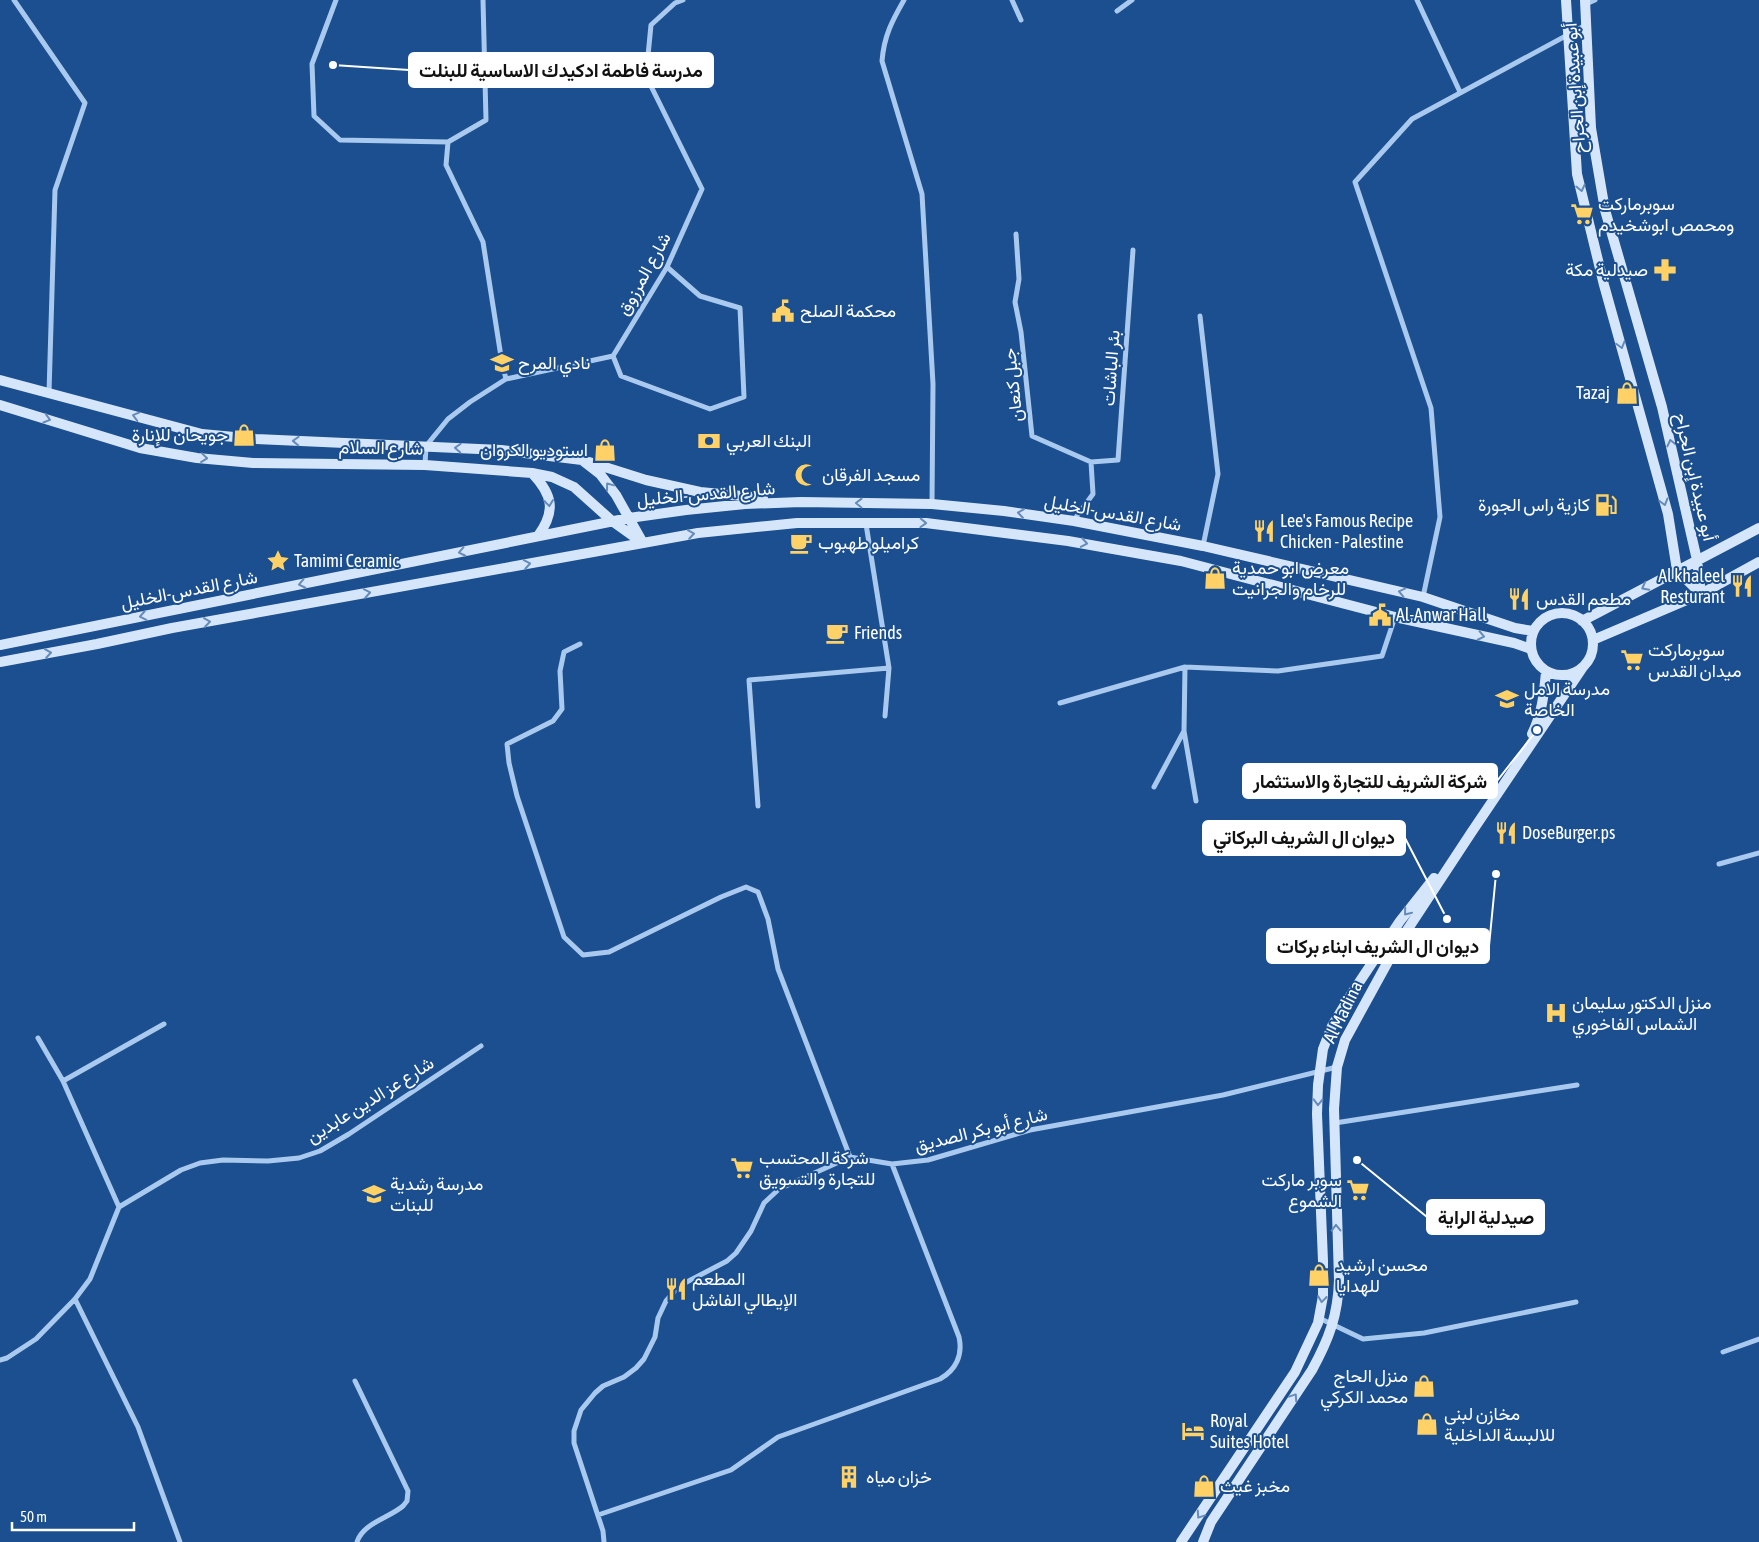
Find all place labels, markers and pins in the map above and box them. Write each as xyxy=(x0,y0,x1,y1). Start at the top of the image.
callout: مدرسة فاطمة ادكيدك الاساسية للبنلت xyxy=(409,53,713,87)
place label: سوبرماركت ومحمص ابوشخيدم xyxy=(1598,193,1734,237)
supermarket icon: سوبرماركت ومحمص ابوشخيدم xyxy=(1569,201,1595,227)
pharmacy icon: صيدلية مكة xyxy=(1652,257,1678,283)
place label: صيدلية مكة xyxy=(1565,259,1648,280)
public building icon: محكمة الصلح xyxy=(770,298,796,324)
place label: محكمة الصلح xyxy=(800,300,896,323)
school or university icon: نادي المرح xyxy=(489,350,515,376)
place label: نادي المرح xyxy=(518,352,590,378)
shop icon: Tazaj xyxy=(1614,380,1640,406)
place label: Tazaj xyxy=(1576,382,1610,403)
shop icon: جويحان للإنارة xyxy=(231,422,257,448)
place label: جويحان للإنارة xyxy=(132,424,228,447)
bank icon: البنك العربي xyxy=(696,428,722,454)
place label: البنك العربي xyxy=(726,430,811,456)
shop icon: استوديو الكروان xyxy=(592,437,618,463)
place label: استوديو الكروان xyxy=(480,439,588,461)
mosque icon: مسجد الفرقان xyxy=(793,462,819,488)
place label: مسجد الفرقان xyxy=(822,464,920,486)
fuel station icon: كازية راس الجورة xyxy=(1593,492,1619,518)
place label: كازية راس الجورة xyxy=(1478,494,1590,516)
place label: Lee's Famous Recipe Chicken - Palestine xyxy=(1280,510,1413,552)
restaurant icon: Lee's Famous Recipe Chicken - Palestine xyxy=(1251,518,1277,544)
cafe icon: كراميلو طهبوب xyxy=(788,530,814,556)
place label: كراميلو طهبوب xyxy=(818,532,919,554)
place icon: Tamimi Ceramic xyxy=(265,548,291,574)
place label: Tamimi Ceramic xyxy=(294,550,399,571)
place label: معرض ابو حمدية للرخام والجرانيت xyxy=(1232,557,1349,601)
shop icon: معرض ابو حمدية للرخام والجرانيت xyxy=(1202,565,1228,591)
place label: Al khaleel Resturant xyxy=(1658,565,1725,607)
restaurant icon: Al khaleel Resturant xyxy=(1729,573,1755,599)
restaurant icon: مطعم القدس xyxy=(1506,586,1532,612)
place label: مطعم القدس xyxy=(1536,588,1631,611)
public building icon: Al-Anwar Hall xyxy=(1367,602,1393,628)
place label: Al-Anwar Hall xyxy=(1396,604,1487,625)
cafe icon: Friends xyxy=(824,620,850,646)
place label: Friends xyxy=(854,622,902,643)
place label: سوبرماركت ميدان القدس xyxy=(1648,639,1742,682)
supermarket icon: سوبرماركت ميدان القدس xyxy=(1619,647,1645,673)
place label: مدرسة الامل الخاصة xyxy=(1524,678,1610,720)
school or university icon: مدرسة الامل الخاصة xyxy=(1494,686,1520,712)
callout: شركة الشريف للتجارة والاستثمار xyxy=(1243,764,1497,798)
restaurant icon: DoseBurger.ps xyxy=(1493,820,1519,846)
callout: ديوان ال الشريف البركاتي xyxy=(1203,821,1405,855)
place label: DoseBurger.ps xyxy=(1522,822,1615,843)
callout: ديوان ال الشريف ابناء بركات xyxy=(1267,929,1489,963)
place label: منزل الدكتور سليمان الشماس الفاخوري xyxy=(1572,992,1712,1039)
hospital icon: منزل الدكتور سليمان الشماس الفاخوري xyxy=(1543,1000,1569,1026)
place label: شركة المحتسب للتجارة والتسويق xyxy=(759,1147,875,1190)
supermarket icon: شركة المحتسب للتجارة والتسويق xyxy=(729,1155,755,1181)
place label: سوبر ماركت الشموع xyxy=(1262,1169,1342,1213)
place label: مدرسة رشدية للبنات xyxy=(390,1173,483,1215)
supermarket icon: سوبر ماركت الشموع xyxy=(1345,1177,1371,1203)
school or university icon: مدرسة رشدية للبنات xyxy=(361,1181,387,1207)
callout: صيدلية الراية xyxy=(1427,1200,1544,1234)
place label: محسن ارشيد للهدايا xyxy=(1336,1254,1428,1297)
shop icon: محسن ارشيد للهدايا xyxy=(1306,1262,1332,1288)
place label: المطعم الإيطالي الفاشل xyxy=(692,1268,797,1315)
restaurant icon: المطعم الإيطالي الفاشل xyxy=(663,1276,689,1302)
place label: منزل الحاج محمد الكركي xyxy=(1320,1365,1408,1412)
shop icon: منزل الحاج محمد الكركي xyxy=(1411,1373,1437,1399)
place label: مخازن لبنى للالبسة الداخلية xyxy=(1444,1403,1555,1445)
place label: Royal Suites Hotel xyxy=(1210,1410,1289,1452)
shop icon: مخازن لبنى للالبسة الداخلية xyxy=(1414,1411,1440,1437)
hotel icon: Royal Suites Hotel xyxy=(1180,1418,1206,1444)
building icon: خزان مياه xyxy=(836,1464,862,1490)
place label: خزان مياه xyxy=(866,1466,932,1488)
shop icon: مخبز غيث xyxy=(1191,1473,1217,1499)
place label: مخبز غيث xyxy=(1220,1475,1290,1497)

